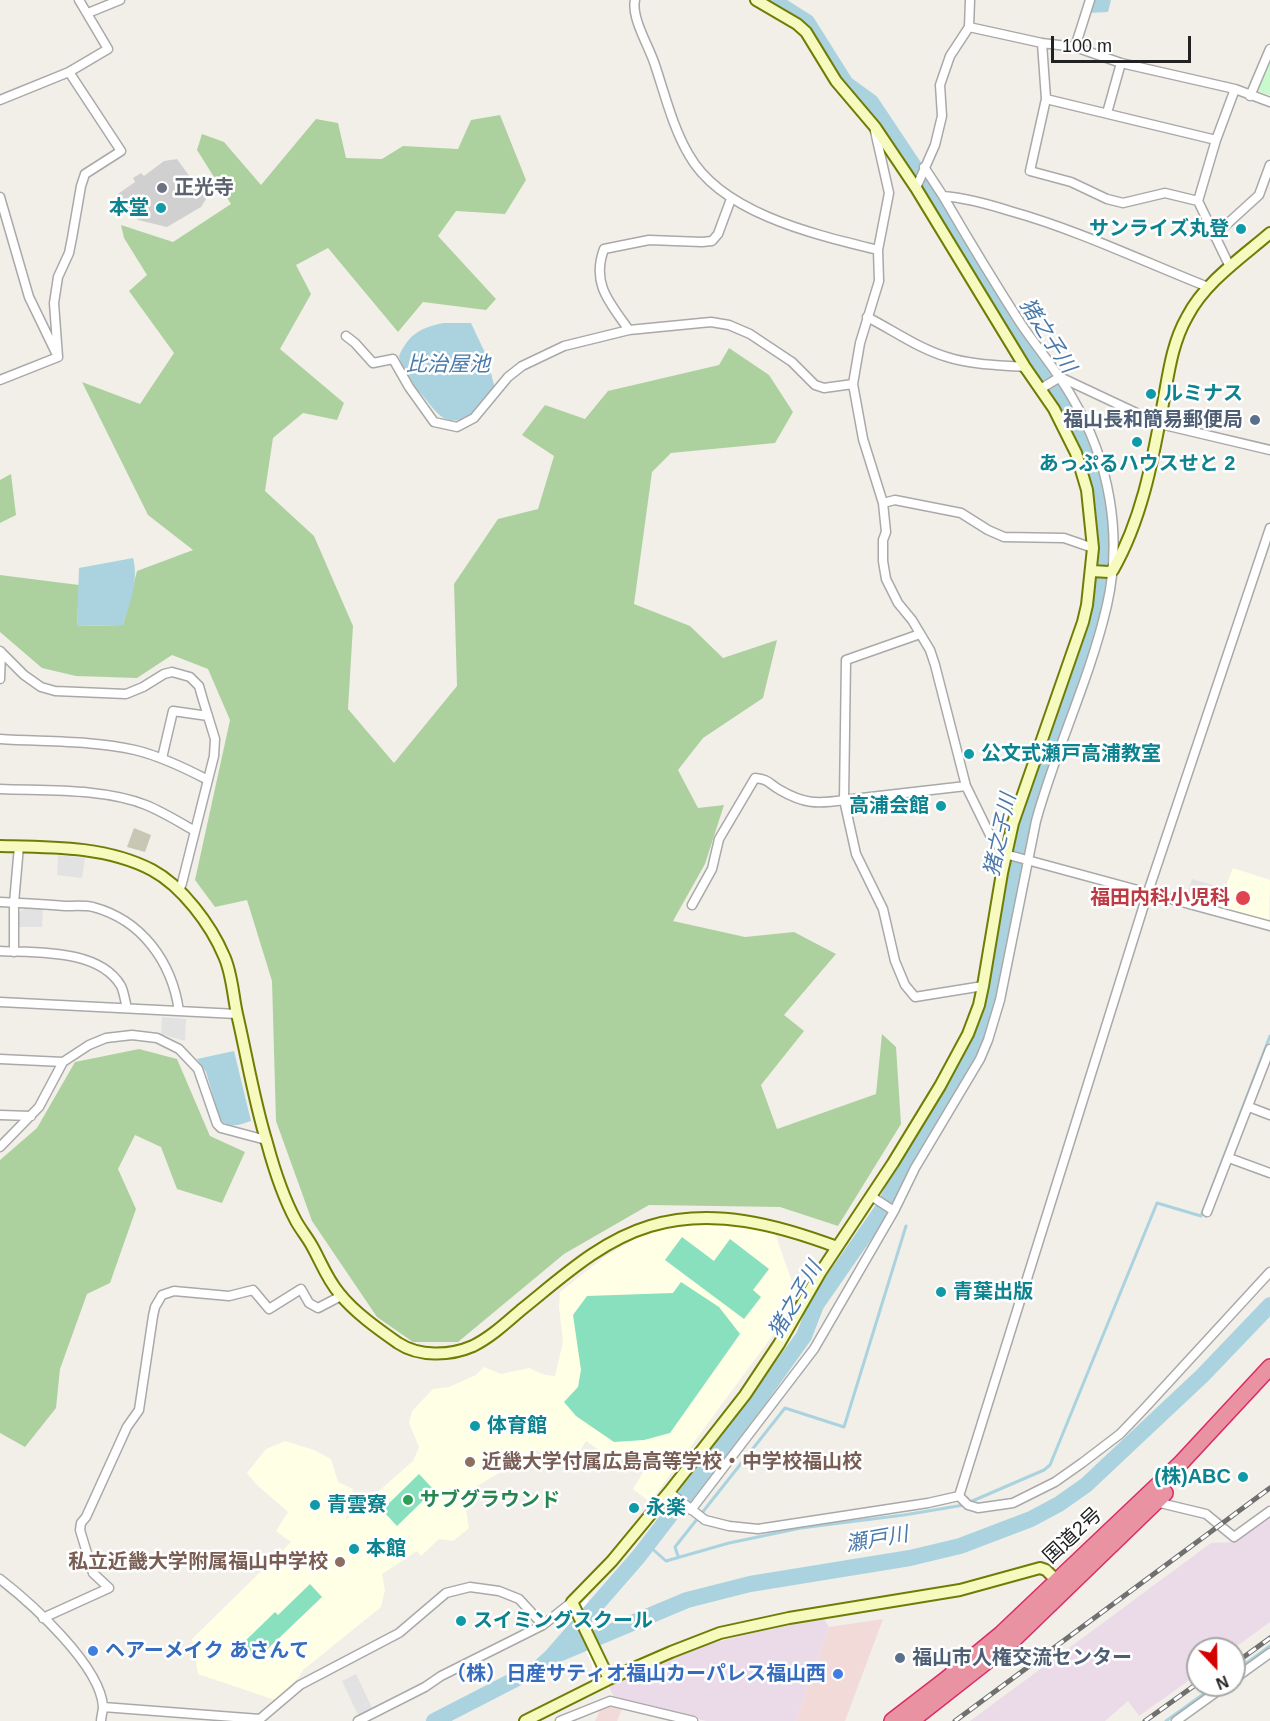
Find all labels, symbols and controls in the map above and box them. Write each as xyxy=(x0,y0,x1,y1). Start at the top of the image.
scale bar xyxy=(1054,24,1194,62)
text: 100 m xyxy=(1062,36,1112,56)
place label: 正光寺 xyxy=(174,176,234,200)
marker: 正光寺 xyxy=(155,181,169,195)
place label: 本堂 xyxy=(109,196,149,220)
marker: 本堂 xyxy=(154,201,168,215)
place label: サンライズ丸登 xyxy=(1089,217,1229,241)
marker: サンライズ丸登 xyxy=(1234,222,1248,236)
water label: 猪之子川 xyxy=(1014,294,1080,378)
water label: 比治屋池 xyxy=(406,352,490,378)
place label: ルミナス xyxy=(1163,382,1243,406)
marker: ルミナス xyxy=(1144,387,1158,401)
place label: 福山長和簡易郵便局 xyxy=(1063,408,1243,432)
marker: 福山長和簡易郵便局 xyxy=(1248,413,1262,427)
marker: あっぷるハウスせと 2 xyxy=(1130,435,1144,449)
place label: あっぷるハウスせと 2 xyxy=(1039,452,1235,476)
place label: 公文式瀬戸高浦教室 xyxy=(981,742,1161,766)
marker: 公文式瀬戸高浦教室 xyxy=(962,747,976,761)
water label: 猪之子川 xyxy=(980,791,1022,879)
place label: 高浦会館 xyxy=(849,794,929,818)
marker: 高浦会館 xyxy=(934,799,948,813)
place label: 福田内科小児科 xyxy=(1090,886,1230,910)
marker: 福田内科小児科 xyxy=(1234,889,1252,907)
water label: 猪之子川 xyxy=(764,1257,828,1343)
place label: 青葉出版 xyxy=(953,1280,1033,1304)
marker: 青葉出版 xyxy=(934,1285,948,1299)
place label: 体育館 xyxy=(487,1414,547,1438)
marker: 体育館 xyxy=(468,1419,482,1433)
place label: 近畿大学付属広島高等学校・中学校福山校 xyxy=(482,1450,862,1474)
marker: 近畿大学付属広島高等学校・中学校福山校 xyxy=(463,1455,477,1469)
place label: (株)ABC xyxy=(1154,1465,1231,1489)
marker: (株)ABC xyxy=(1236,1470,1250,1484)
place label: サブグラウンド xyxy=(420,1488,560,1512)
place label: 青雲寮 xyxy=(327,1493,387,1517)
marker: サブグラウンド xyxy=(401,1493,415,1507)
place label: 永楽 xyxy=(646,1496,686,1520)
marker: 青雲寮 xyxy=(308,1498,322,1512)
marker: 永楽 xyxy=(627,1501,641,1515)
street label: 国道2号 xyxy=(1039,1503,1107,1569)
water label: 瀬戸川 xyxy=(844,1522,910,1558)
place label: 本館 xyxy=(366,1537,406,1561)
marker: 本館 xyxy=(347,1542,361,1556)
place label: 私立近畿大学附属福山中学校 xyxy=(68,1550,328,1574)
marker: 私立近畿大学附属福山中学校 xyxy=(333,1555,347,1569)
place label: スイミングスクール xyxy=(473,1609,653,1633)
marker: スイミングスクール xyxy=(454,1614,468,1628)
north arrow xyxy=(1186,1637,1246,1697)
place label: ヘアーメイク あさんて xyxy=(105,1639,309,1663)
marker: ヘアーメイク あさんて xyxy=(86,1644,100,1658)
place label: 福山市人権交流センター xyxy=(912,1646,1132,1670)
marker: 福山市人権交流センター xyxy=(893,1651,907,1665)
place label: （株）日産サティオ福山カーパレス福山西 xyxy=(446,1662,826,1686)
marker: （株）日産サティオ福山カーパレス福山西 xyxy=(831,1667,845,1681)
text: N xyxy=(1214,1672,1231,1692)

